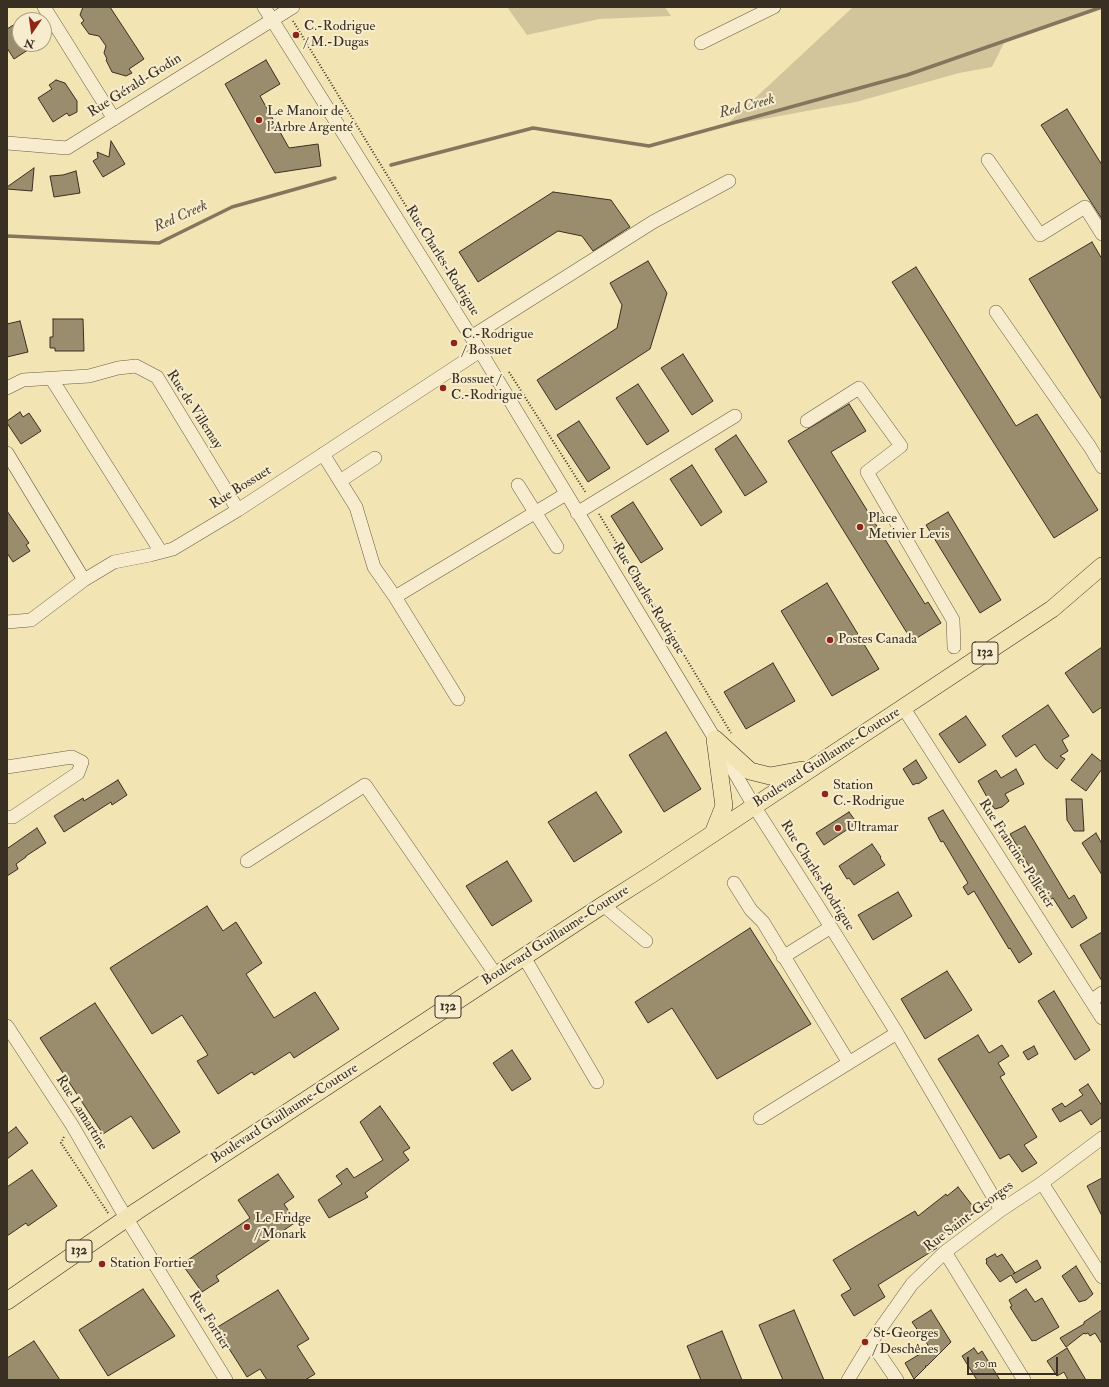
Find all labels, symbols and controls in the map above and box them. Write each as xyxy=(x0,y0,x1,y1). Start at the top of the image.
north arrow xyxy=(12,12,52,52)
place label: C.-Rodrigue / M.-Dugas xyxy=(304,19,375,52)
marker: C.-Rodrigue / M.-Dugas xyxy=(291,30,301,40)
text: N xyxy=(23,36,36,51)
street label: Rue Gérald-Godin xyxy=(85,50,185,122)
water label: Red Creek xyxy=(717,91,777,123)
place label: Le Manoir de l'Arbre Argenté xyxy=(267,104,353,136)
marker: Le Manoir de l'Arbre Argenté xyxy=(254,115,264,125)
water label: Red Creek xyxy=(151,197,211,237)
street label: Rue Charles-Rodrigue xyxy=(401,203,483,319)
place label: C.-Rodrigue / Bossuet xyxy=(462,327,533,360)
marker: C.-Rodrigue / Bossuet xyxy=(449,338,459,348)
street label: Rue de Villemay xyxy=(162,367,226,453)
place label: Bossuet / C.-Rodrigue xyxy=(451,372,522,404)
marker: Bossuet / C.-Rodrigue xyxy=(438,383,448,393)
street label: Rue Bossuet xyxy=(207,463,275,513)
place label: Place Metivier Levis xyxy=(868,511,950,544)
marker: Place Metivier Levis xyxy=(855,522,865,532)
street label: Rue Charles-Rodrigue xyxy=(608,540,688,658)
place label: Postes Canada xyxy=(838,632,917,648)
marker: Postes Canada xyxy=(825,635,835,645)
road number: 132 xyxy=(972,642,998,664)
street label: Boulevard Guillaume-Couture xyxy=(750,704,904,812)
place label: Station C.-Rodrigue xyxy=(833,778,904,810)
marker: Station C.-Rodrigue xyxy=(820,789,830,799)
street label: Rue Francine-Pelletier xyxy=(974,796,1058,912)
street label: Rue Charles-Rodrigue xyxy=(776,818,858,934)
place label: Ultramar xyxy=(846,820,899,836)
marker: Ultramar xyxy=(833,823,843,833)
street label: Boulevard Guillaume-Couture xyxy=(479,882,633,990)
road number: 132 xyxy=(435,996,461,1018)
street label: Boulevard Guillaume-Couture xyxy=(208,1060,362,1168)
street label: Rue Lamartine xyxy=(51,1073,111,1153)
street label: Rue Saint-Georges xyxy=(921,1178,1017,1256)
place label: Le Fridge / Monark xyxy=(255,1211,311,1244)
marker: Le Fridge / Monark xyxy=(242,1222,252,1232)
road number: 132 xyxy=(66,1240,92,1262)
place label: Station Fortier xyxy=(110,1256,193,1272)
marker: Station Fortier xyxy=(97,1259,107,1269)
street label: Rue Fortier xyxy=(184,1289,234,1353)
place label: St-Georges / Deschênes xyxy=(873,1326,938,1358)
marker: St-Georges / Deschênes xyxy=(860,1337,870,1347)
scale bar xyxy=(969,1349,1060,1375)
text: 50 m xyxy=(974,1356,997,1371)

